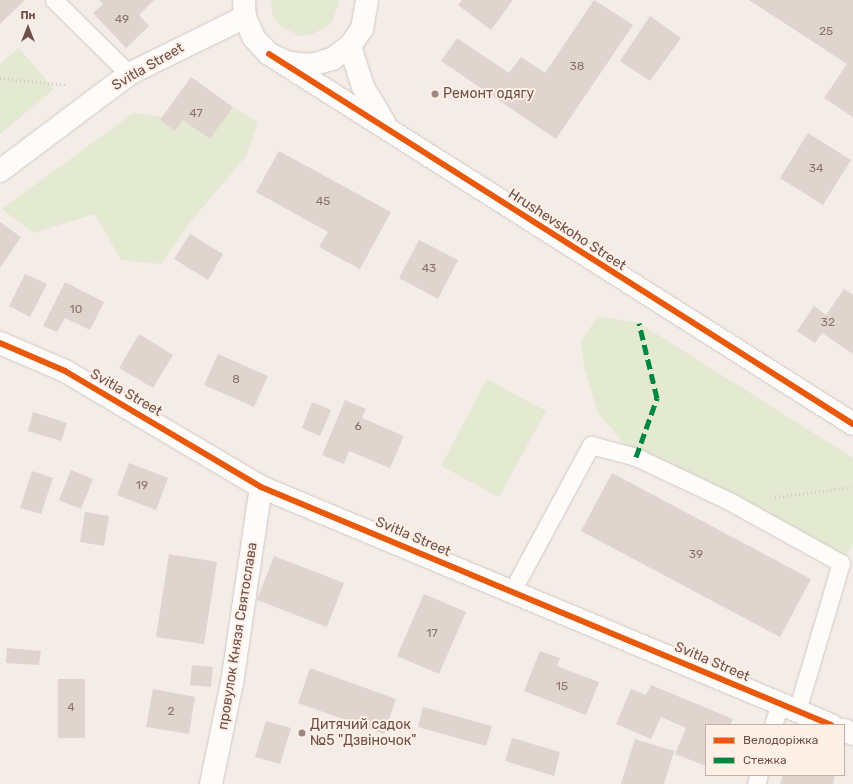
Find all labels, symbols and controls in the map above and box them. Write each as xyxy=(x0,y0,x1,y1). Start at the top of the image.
north arrow xyxy=(8,8,48,48)
text: Пн xyxy=(20,9,36,22)
house number: 49 xyxy=(115,13,129,27)
house number: 25 xyxy=(819,25,833,39)
street label: Svitla Street xyxy=(109,40,187,94)
house number: 38 xyxy=(570,60,584,74)
place label: Ремонт одягу xyxy=(443,86,534,102)
marker: Ремонт одягу xyxy=(430,89,440,99)
house number: 47 xyxy=(189,107,203,121)
house number: 34 xyxy=(809,162,823,176)
street label: Hrushevskoho Street xyxy=(505,186,629,274)
house number: 45 xyxy=(316,195,330,209)
house number: 43 xyxy=(422,262,436,276)
house number: 10 xyxy=(70,303,82,317)
house number: 32 xyxy=(821,316,835,330)
street label: Svitla Street xyxy=(87,366,165,420)
house number: 8 xyxy=(232,373,240,387)
house number: 6 xyxy=(354,420,362,434)
house number: 19 xyxy=(136,479,148,493)
street label: Svitla Street xyxy=(373,514,453,560)
street label: провулок Князя Святослава xyxy=(215,541,261,731)
house number: 39 xyxy=(689,548,703,562)
house number: 17 xyxy=(426,627,438,641)
street label: Svitla Street xyxy=(672,639,752,685)
house number: 15 xyxy=(556,680,568,694)
house number: 4 xyxy=(67,701,75,715)
house number: 2 xyxy=(167,705,175,719)
place label: Дитячий садок №5 "Дзвіночок" xyxy=(310,717,417,750)
legend xyxy=(705,724,845,776)
marker: Дитячий садок №5 "Дзвіночок" xyxy=(297,728,307,738)
text: Велодоріжка xyxy=(743,733,818,747)
text: Стежка xyxy=(743,753,787,767)

